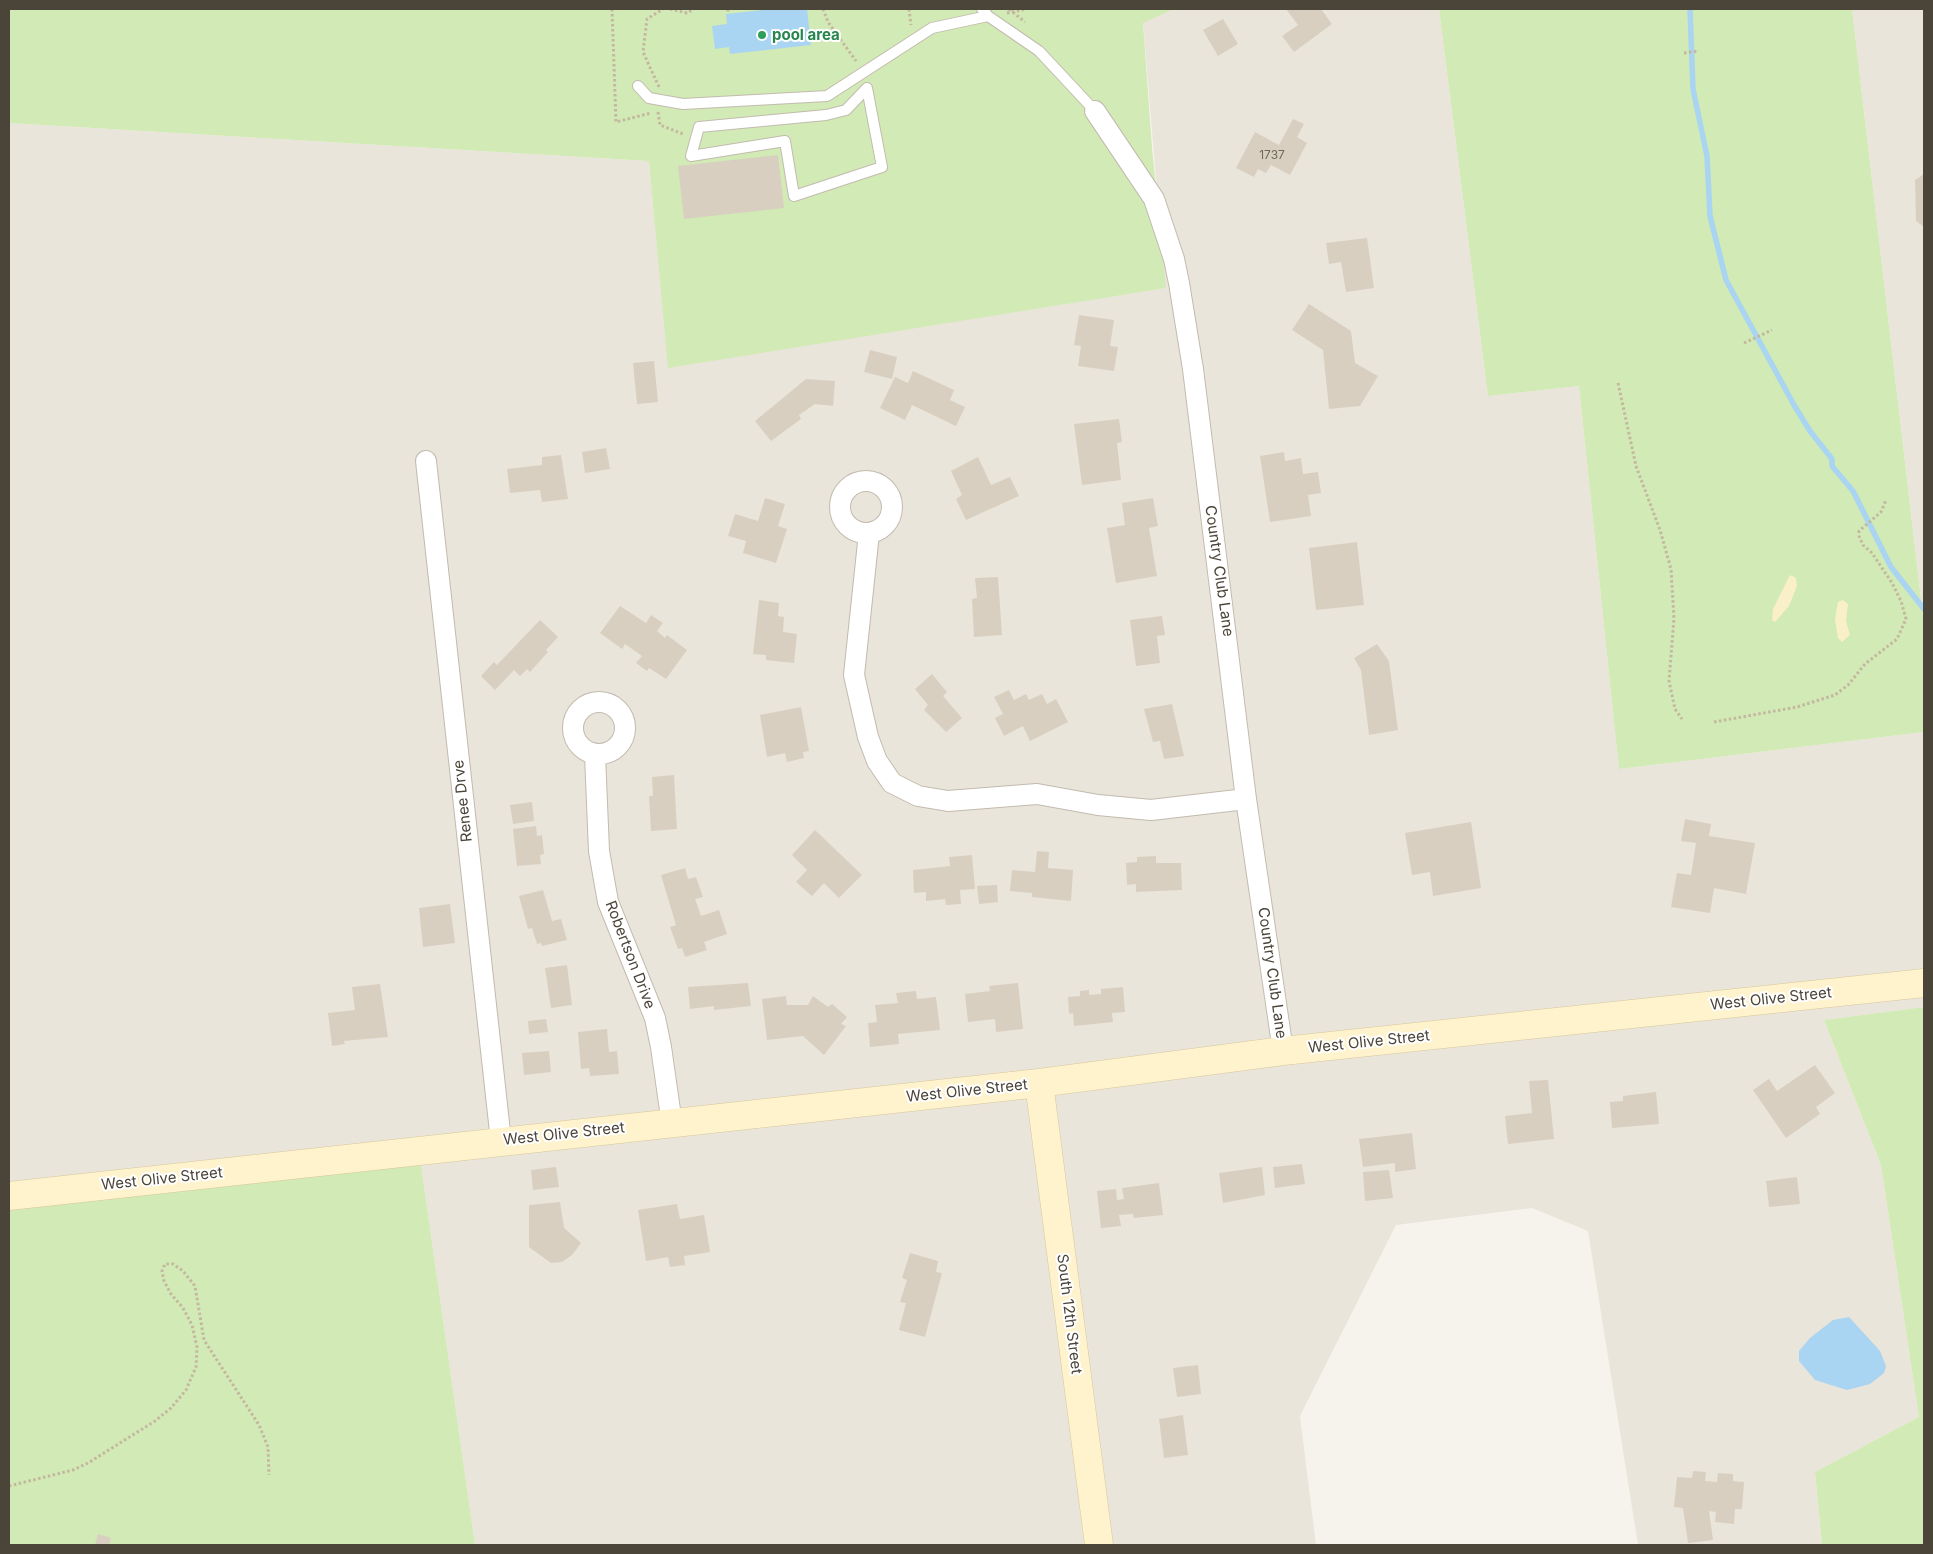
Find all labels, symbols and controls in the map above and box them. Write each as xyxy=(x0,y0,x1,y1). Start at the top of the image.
place label: pool area xyxy=(772,26,840,44)
marker: pool area xyxy=(756,29,768,41)
house number: 1737 xyxy=(1259,148,1285,162)
street label: Country Club Lane xyxy=(1201,504,1237,638)
street label: Renee Drve xyxy=(450,759,476,843)
street label: Robertson Drive xyxy=(601,898,659,1012)
street label: Country Club Lane xyxy=(1254,906,1290,1040)
street label: West Olive Street xyxy=(1709,984,1833,1014)
street label: West Olive Street xyxy=(1307,1027,1431,1057)
street label: West Olive Street xyxy=(905,1076,1029,1106)
street label: West Olive Street xyxy=(502,1119,626,1149)
street label: West Olive Street xyxy=(100,1164,224,1194)
street label: South 12th Street xyxy=(1053,1253,1085,1375)

